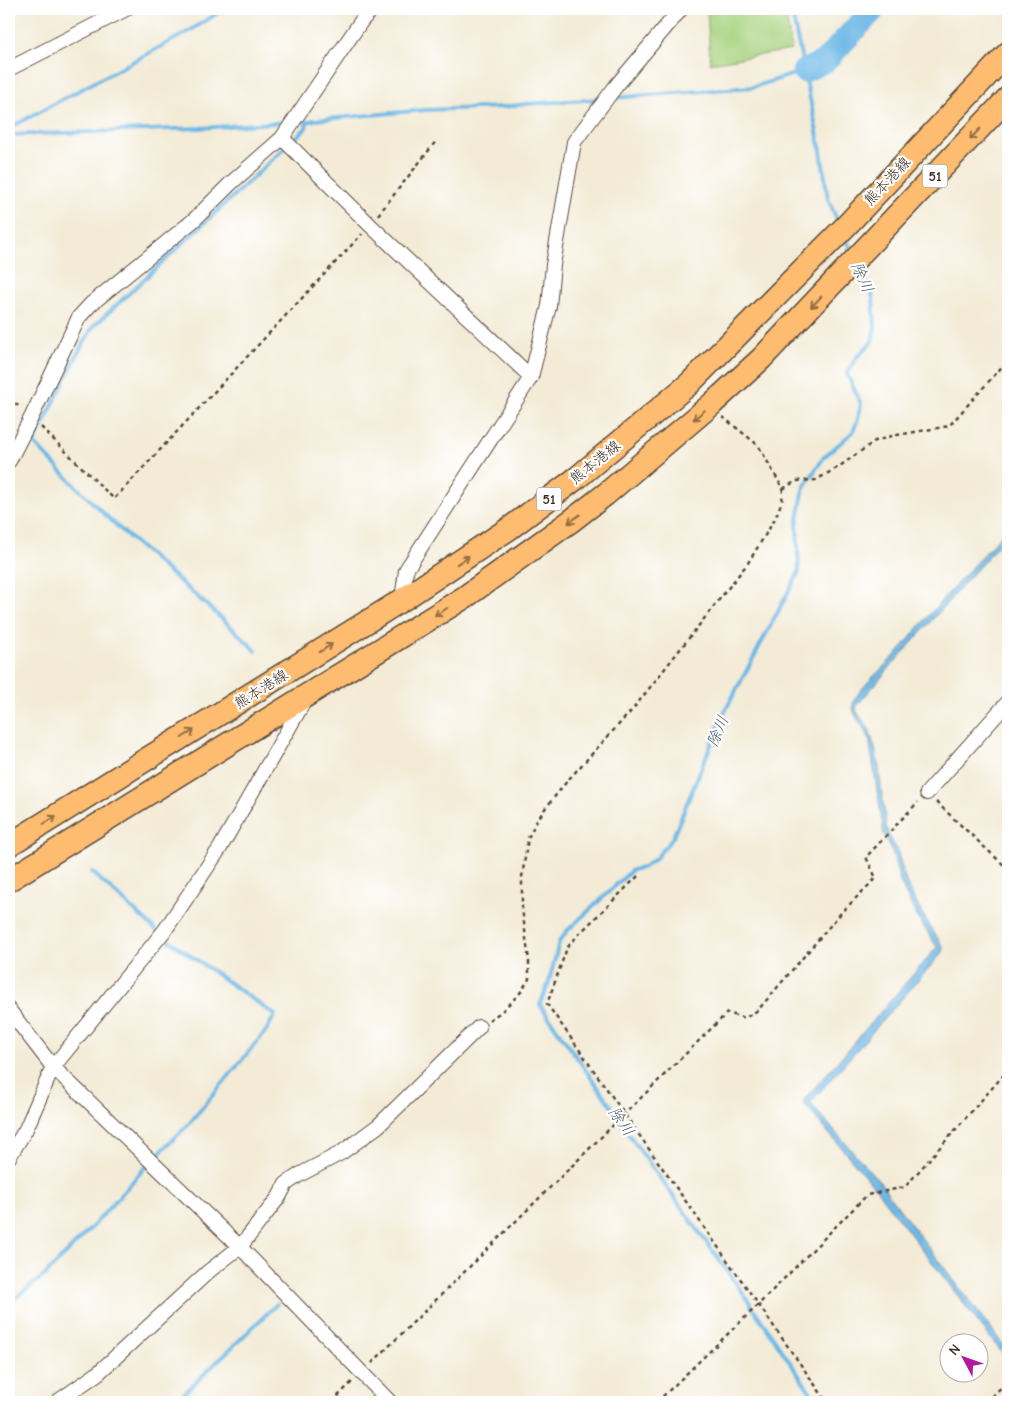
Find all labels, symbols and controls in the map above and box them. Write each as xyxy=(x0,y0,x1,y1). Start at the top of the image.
one-way arrow xyxy=(969,127,981,140)
street label: 熊本港線 xyxy=(860,153,914,209)
road number: 51 xyxy=(922,165,948,188)
water label: 除川 xyxy=(847,259,877,296)
one-way arrow xyxy=(810,295,822,308)
one-way arrow xyxy=(693,409,706,421)
street label: 熊本港線 xyxy=(566,436,624,488)
road number: 51 xyxy=(536,488,562,510)
one-way arrow xyxy=(568,513,581,524)
one-way arrow xyxy=(455,554,469,564)
one-way arrow xyxy=(435,607,449,617)
one-way arrow xyxy=(319,642,333,653)
street label: 熊本港線 xyxy=(231,665,291,713)
water label: 除川 xyxy=(703,713,732,750)
one-way arrow xyxy=(181,728,195,738)
one-way arrow xyxy=(43,814,57,824)
water label: 除川 xyxy=(605,1103,638,1140)
north arrow xyxy=(940,1334,990,1384)
text: N xyxy=(945,1341,964,1359)

